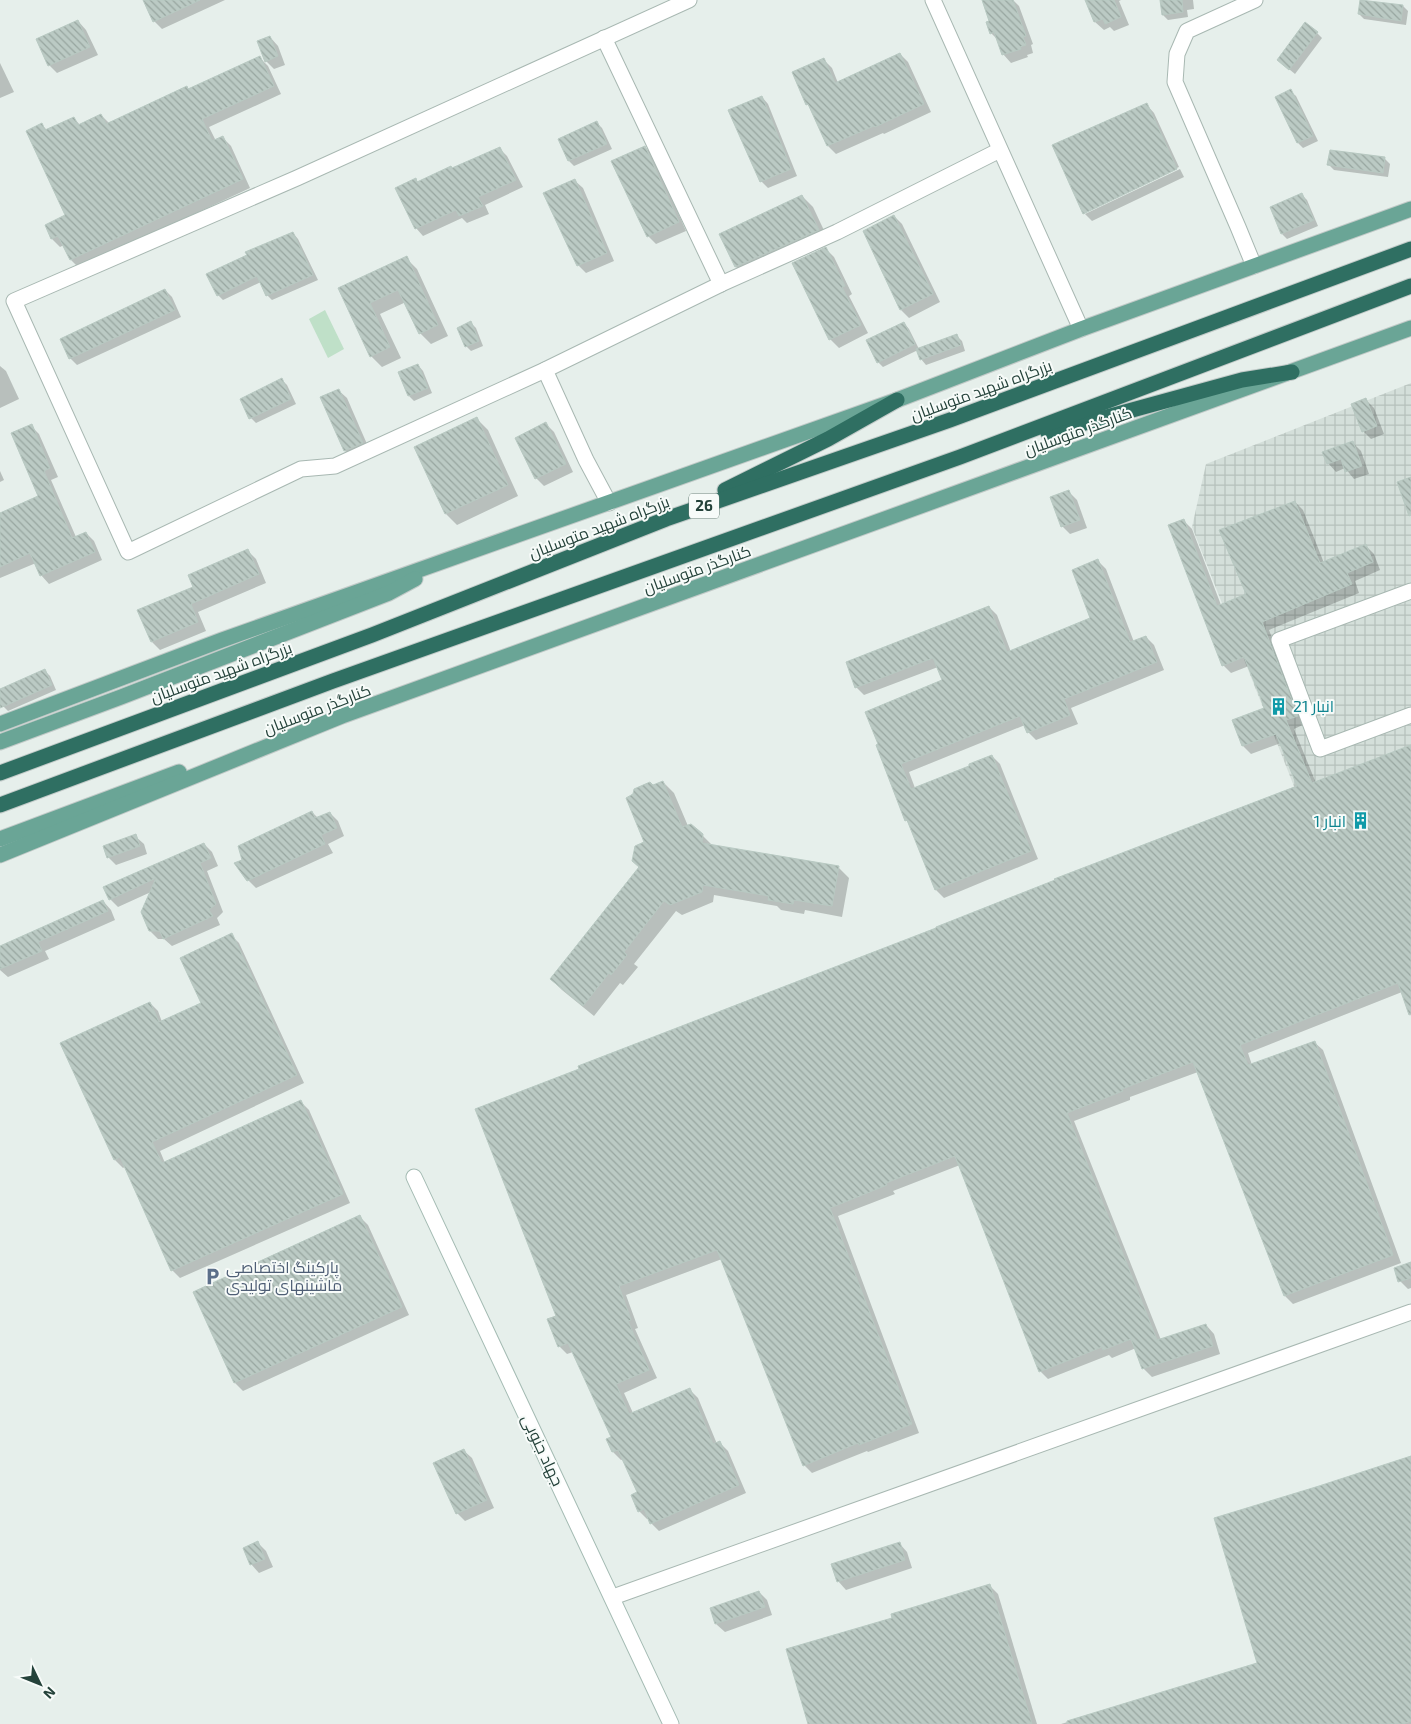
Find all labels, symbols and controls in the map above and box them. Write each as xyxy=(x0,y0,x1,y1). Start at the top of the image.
street label: بزرگراه شهید متوسلیان xyxy=(907,355,1055,426)
street label: کنارگذر متوسلیان xyxy=(1021,402,1135,461)
street label: بزرگراه شهید متوسلیان xyxy=(526,491,673,564)
road number: 26 xyxy=(689,494,719,518)
street label: کنارگذر متوسلیان xyxy=(640,540,754,599)
street label: بزرگراه شهید متوسلیان xyxy=(147,637,295,708)
street label: کنارگذر متوسلیان xyxy=(261,679,374,740)
building icon: انبار 21 xyxy=(1269,696,1289,716)
place label: انبار 21 xyxy=(1293,696,1334,716)
place label: انبار 1 xyxy=(1314,811,1346,831)
building icon: انبار 1 xyxy=(1350,811,1370,831)
place label: پارکینگ اختصاصی ماشینهای تولیدی xyxy=(226,1257,342,1296)
parking icon: پارکینگ اختصاصی ماشینهای تولیدی xyxy=(202,1266,222,1286)
street label: جهاد جنوبی xyxy=(517,1411,568,1489)
north arrow xyxy=(15,1659,65,1709)
text: N xyxy=(40,1684,60,1703)

